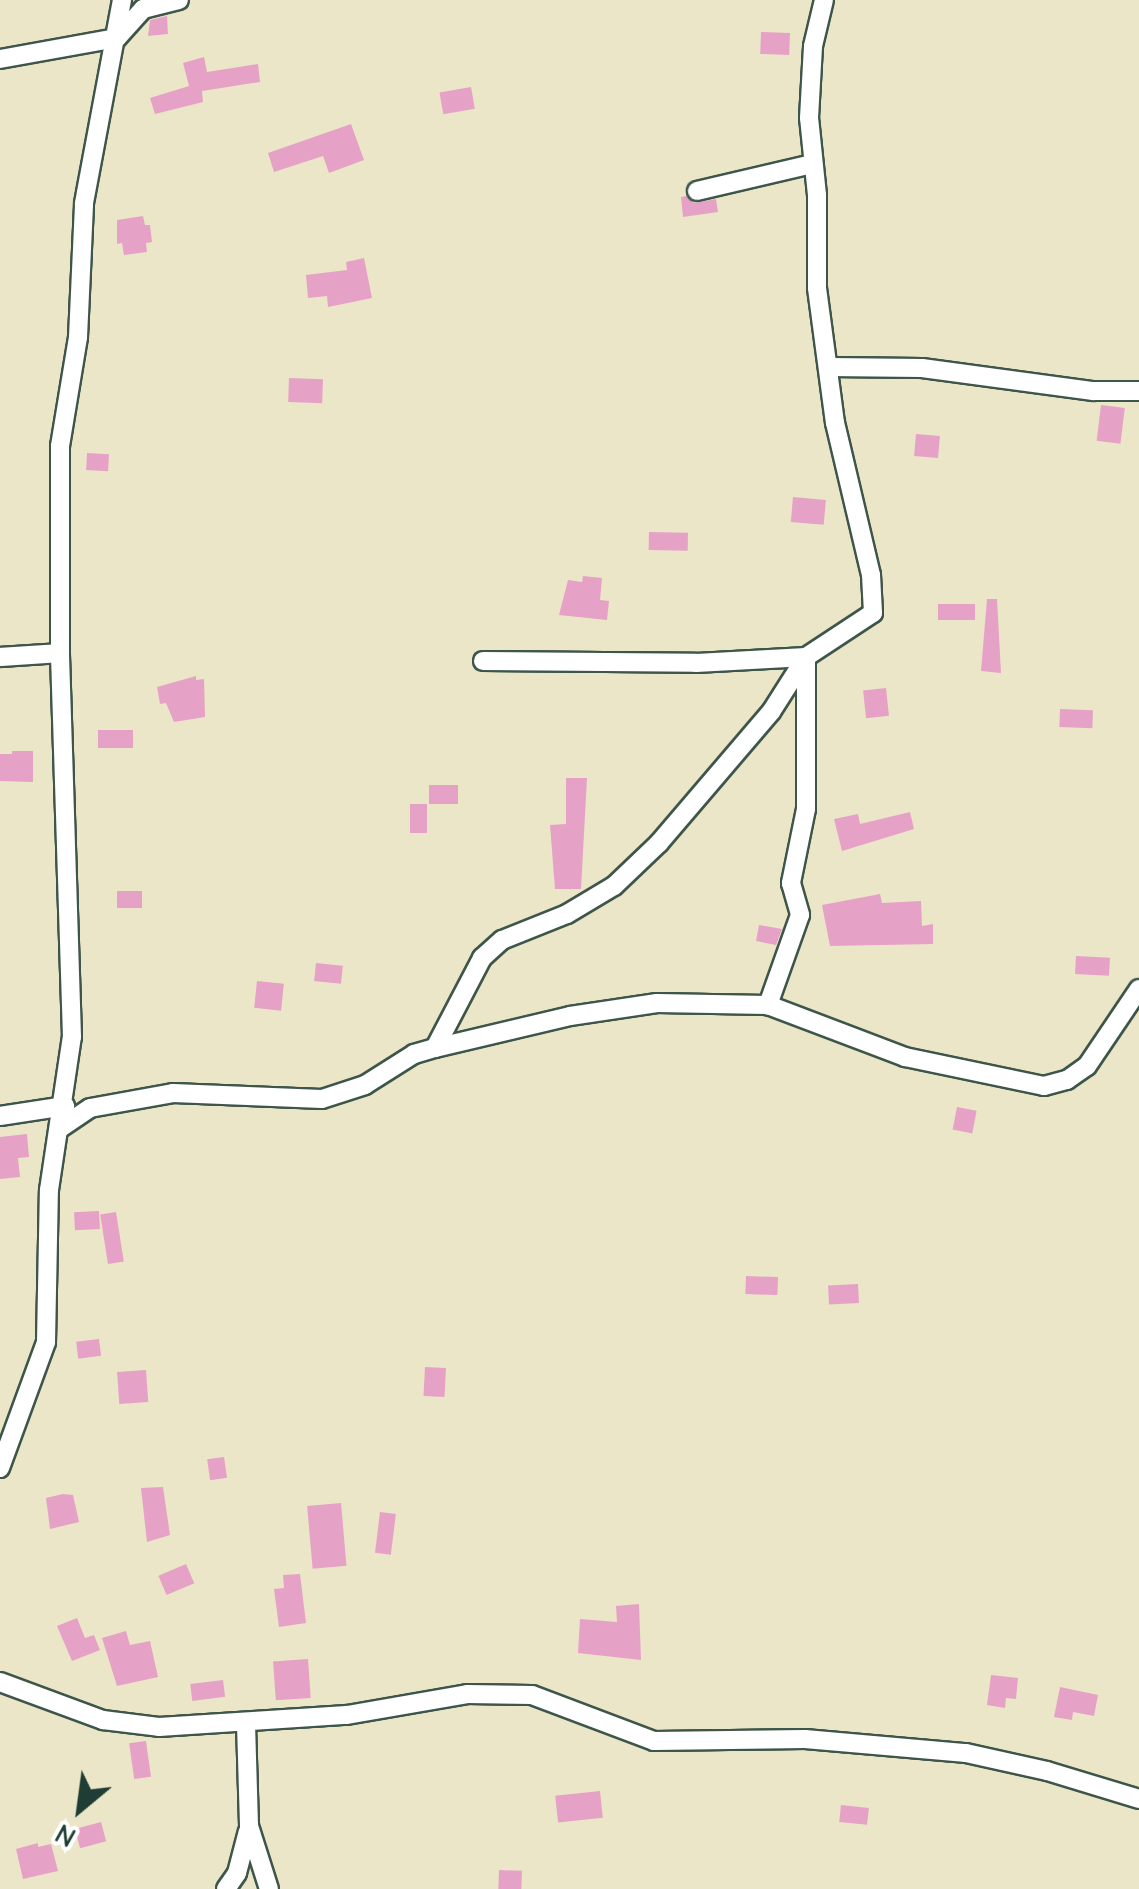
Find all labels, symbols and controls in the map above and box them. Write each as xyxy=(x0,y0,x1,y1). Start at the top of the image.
north arrow xyxy=(30,1759,130,1859)
text: N xyxy=(50,1817,81,1854)

